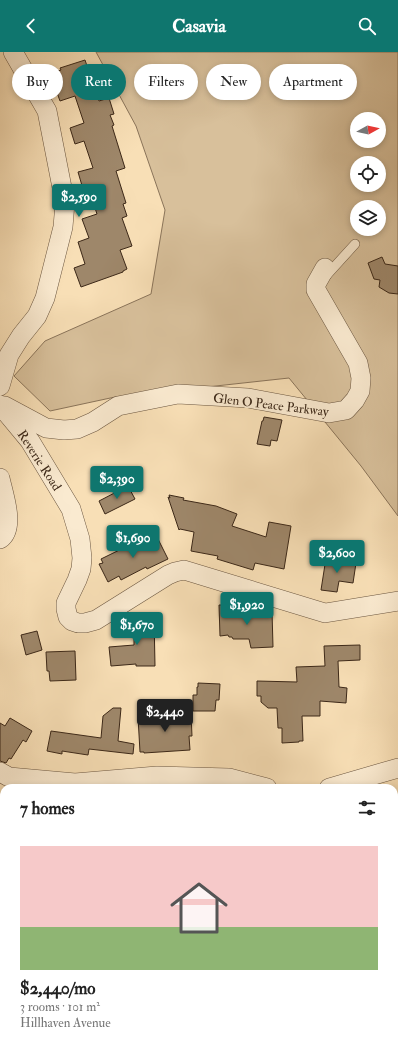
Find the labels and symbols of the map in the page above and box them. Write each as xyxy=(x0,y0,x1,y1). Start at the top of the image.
north arrow xyxy=(350,112,386,148)
pin: $2,590 xyxy=(46,184,112,218)
street label: Glen O Peace Parkway xyxy=(212,390,330,421)
street label: Reverie Road xyxy=(14,427,65,494)
pin: $2,390 xyxy=(84,466,150,500)
pin: $1,690 xyxy=(100,525,166,559)
pin: $2,600 xyxy=(304,540,370,574)
pin: $1,920 xyxy=(214,592,280,626)
pin: $1,670 xyxy=(104,612,170,646)
pin: $2,440 xyxy=(132,699,198,733)

